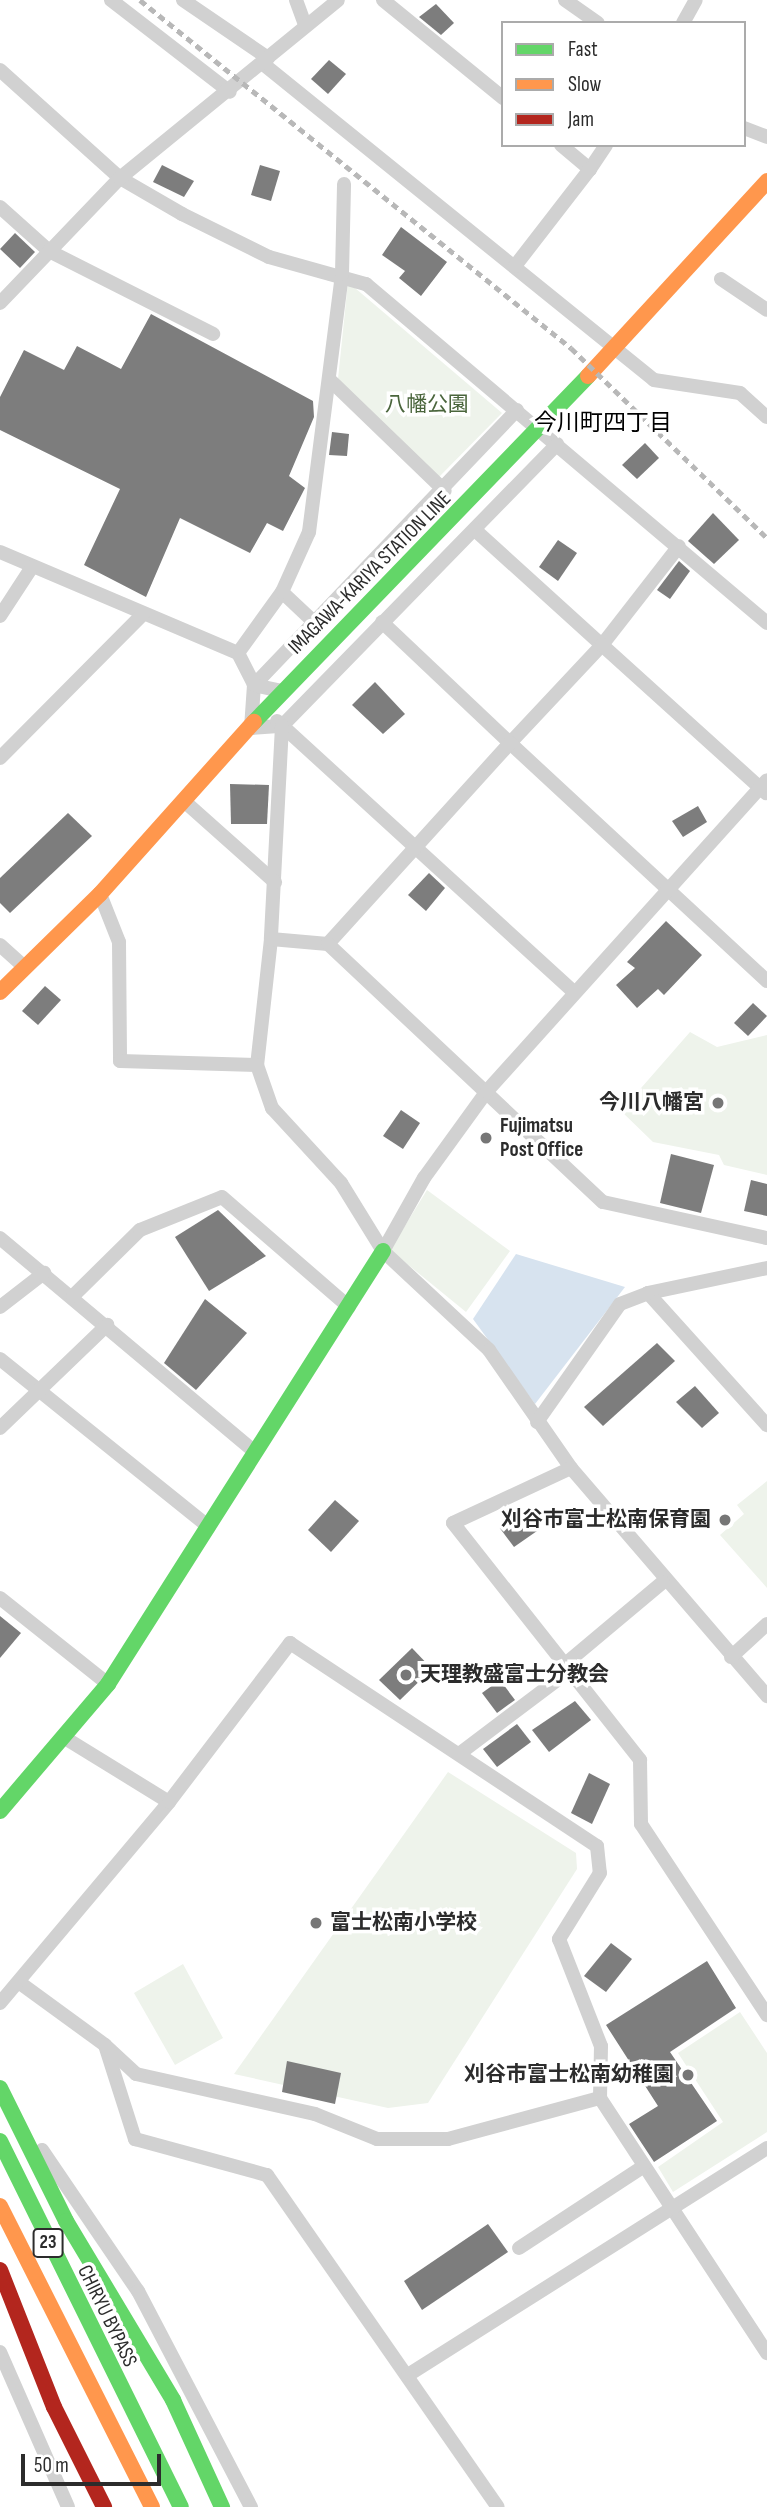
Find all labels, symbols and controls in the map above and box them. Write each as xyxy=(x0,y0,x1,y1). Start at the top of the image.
legend xyxy=(501,21,746,147)
text: Fast xyxy=(568,37,598,62)
text: Slow xyxy=(568,72,601,97)
text: Jam xyxy=(568,107,594,132)
park label: 八幡公園 xyxy=(385,392,469,418)
district label: 今川町四丁目 xyxy=(534,409,672,437)
street label: IMAGAWA-KARIYA STATION LINE xyxy=(283,486,457,660)
place label: 今川八幡宮 xyxy=(599,1090,704,1116)
marker: 今川八幡宮 xyxy=(710,1095,726,1111)
place label: Fujimatsu Post Office xyxy=(500,1113,583,1163)
marker: Fujimatsu Post Office xyxy=(478,1130,494,1146)
place label: 刈谷市富士松南保育園 xyxy=(501,1507,711,1533)
marker: 刈谷市富士松南保育園 xyxy=(717,1512,733,1528)
place label: 天理教盛富士分教会 xyxy=(420,1662,609,1688)
marker: 天理教盛富士分教会 xyxy=(398,1667,414,1683)
place label: 富士松南小学校 xyxy=(330,1910,477,1936)
marker: 富士松南小学校 xyxy=(308,1915,324,1931)
place label: 刈谷市富士松南幼稚園 xyxy=(464,2062,674,2088)
marker: 刈谷市富士松南幼稚園 xyxy=(680,2067,696,2083)
road number: 23 xyxy=(32,2228,64,2258)
street label: CHIRYU BYPASS xyxy=(72,2261,142,2371)
scale bar xyxy=(24,2440,164,2484)
text: 50 m xyxy=(34,2453,69,2478)

